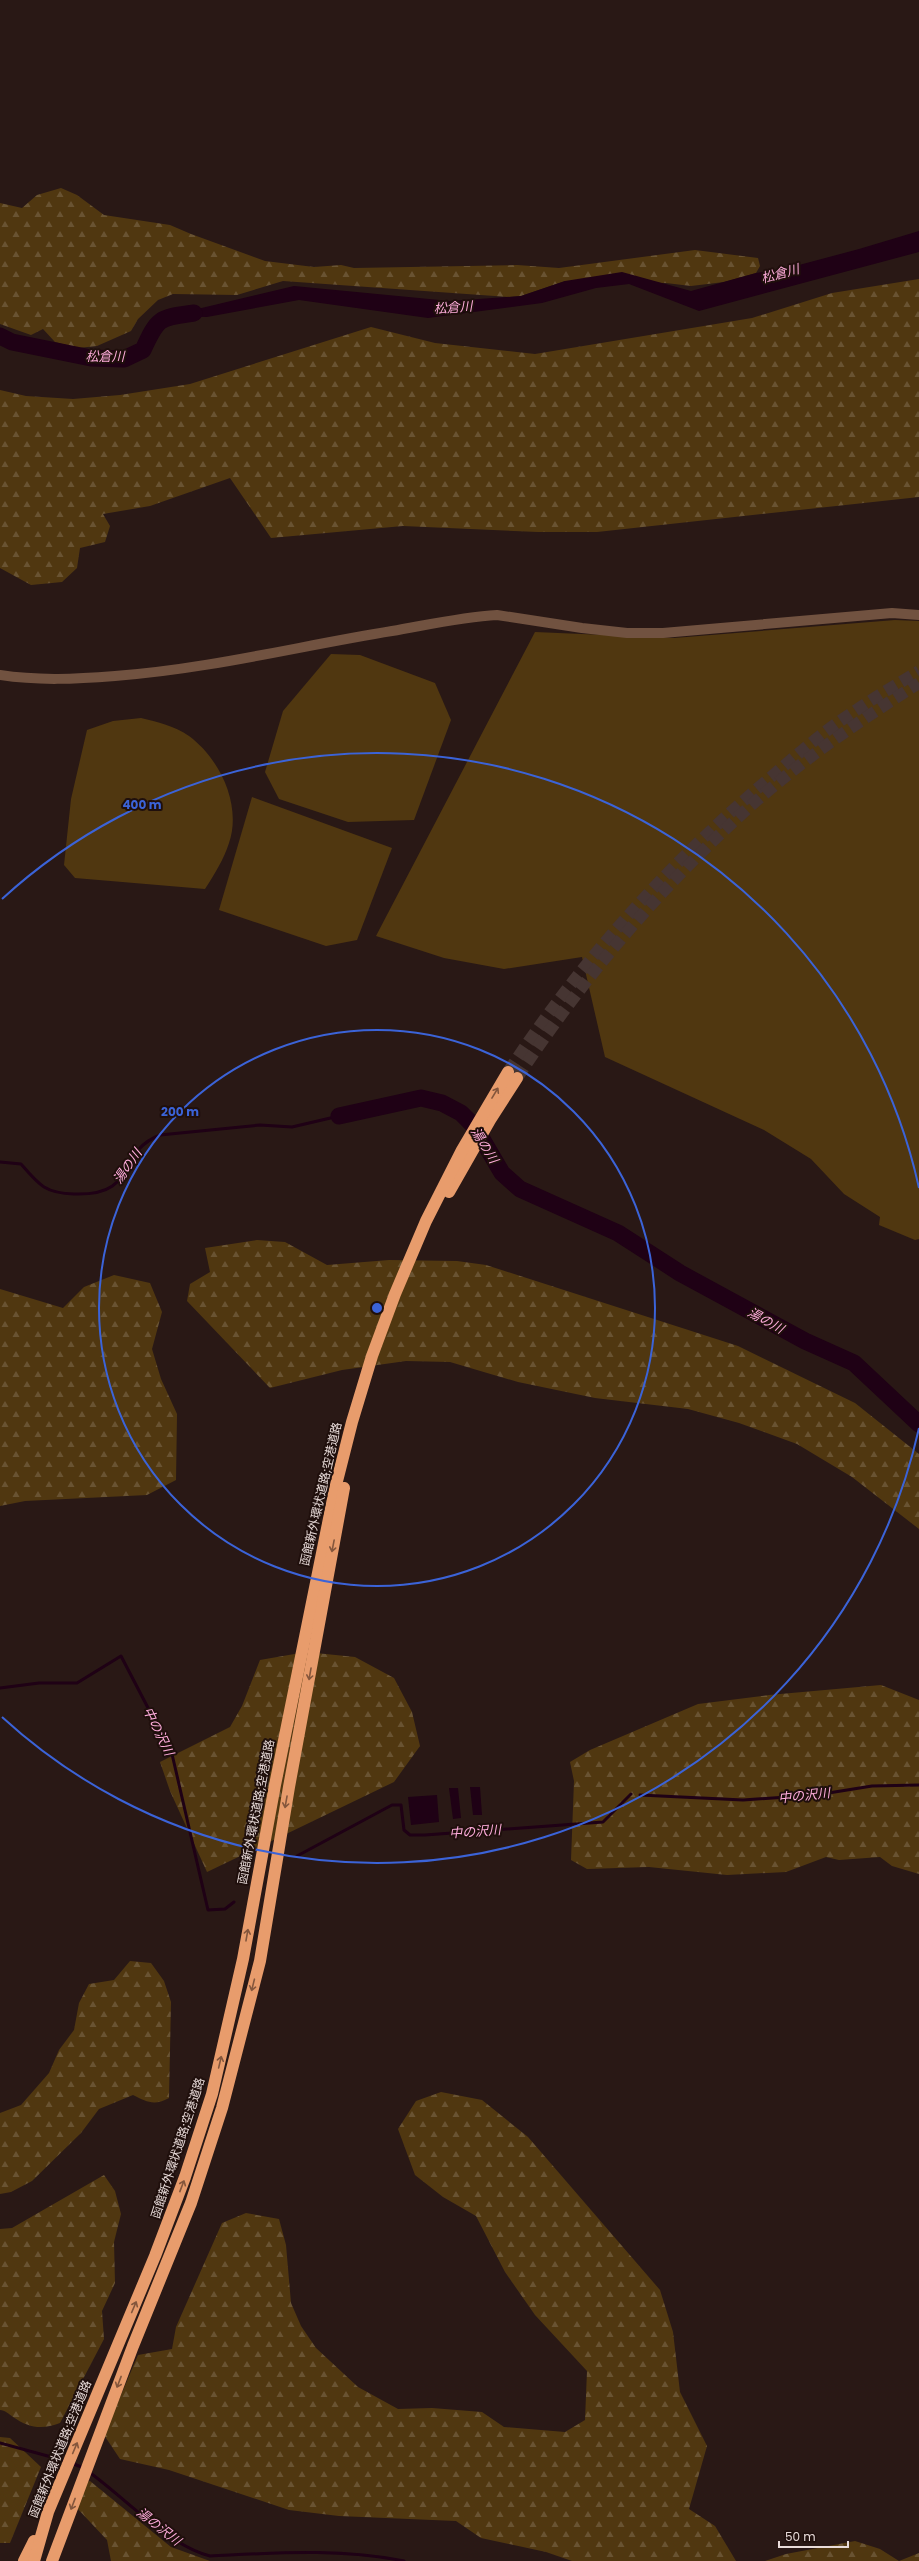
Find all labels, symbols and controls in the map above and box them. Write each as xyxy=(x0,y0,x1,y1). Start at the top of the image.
water label: 松倉川 xyxy=(759,259,803,288)
water label: 松倉川 xyxy=(433,297,475,318)
water label: 松倉川 xyxy=(85,347,126,366)
text: 400 m xyxy=(122,796,162,813)
one-way arrow xyxy=(492,1087,500,1099)
text: 200 m xyxy=(161,1103,199,1120)
water label: 湯の川 xyxy=(466,1124,504,1169)
water label: 湯の川 xyxy=(108,1143,148,1188)
centre of rings xyxy=(370,1301,384,1315)
water label: 湯の川 xyxy=(744,1303,789,1339)
street label: 函館新外環状道路;空港道路 xyxy=(296,1420,345,1567)
one-way arrow xyxy=(329,1540,337,1553)
one-way arrow xyxy=(306,1667,314,1680)
water label: 中の沢川 xyxy=(139,1704,179,1761)
street label: 函館新外環状道路;空港道路 xyxy=(233,1738,278,1886)
water label: 中の沢川 xyxy=(777,1783,833,1808)
one-way arrow xyxy=(282,1795,290,1808)
water label: 中の沢川 xyxy=(448,1820,504,1843)
one-way arrow xyxy=(244,1928,252,1941)
one-way arrow xyxy=(249,1978,257,1991)
one-way arrow xyxy=(216,2055,224,2068)
street label: 函館新外環状道路;空港道路 xyxy=(147,2075,208,2220)
one-way arrow xyxy=(178,2180,186,2192)
one-way arrow xyxy=(131,2301,138,2313)
one-way arrow xyxy=(115,2376,123,2388)
street label: 函館新外環状道路;空港道路 xyxy=(24,2377,95,2520)
one-way arrow xyxy=(72,2442,79,2454)
one-way arrow xyxy=(68,2497,76,2509)
water label: 湯の沢川 xyxy=(132,2503,187,2551)
scale bar xyxy=(779,2523,848,2549)
text: 50 m xyxy=(785,2528,816,2545)

